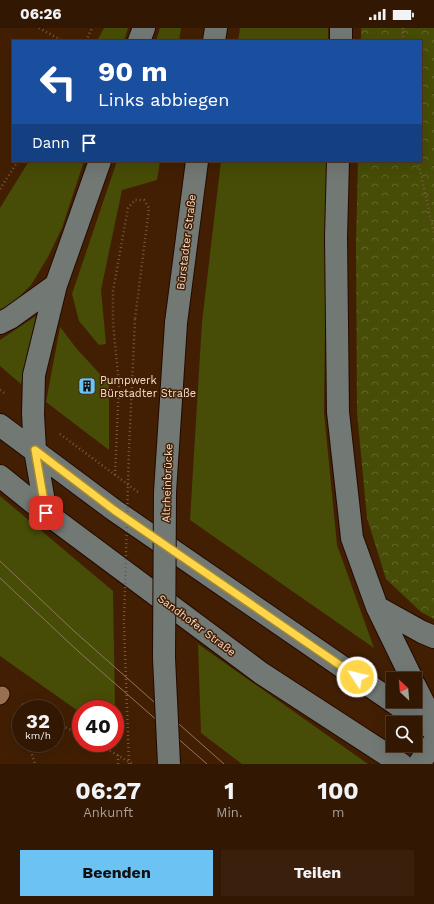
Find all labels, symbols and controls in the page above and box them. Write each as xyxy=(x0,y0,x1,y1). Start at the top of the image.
text: 06:26 xyxy=(20,5,62,23)
text: 90 m xyxy=(98,55,168,88)
icon: left xyxy=(32,56,84,108)
text: Links abbiegen xyxy=(98,89,229,110)
icon: arrive xyxy=(78,132,100,154)
text: Dann xyxy=(32,134,70,152)
street label: Bürstadter Straße xyxy=(174,194,199,291)
place label: Pumpwerk Bürstadter Straße xyxy=(100,374,196,400)
building icon: Pumpwerk Bürstadter Straße xyxy=(77,376,97,396)
street label: Altrheinbrücke xyxy=(160,443,175,523)
pin xyxy=(29,496,63,530)
icon: arrive xyxy=(35,502,57,524)
street label: Sandhofer Straße xyxy=(155,592,238,659)
position arrow xyxy=(336,656,378,698)
north arrow xyxy=(386,672,422,708)
map controls xyxy=(386,672,422,752)
speed limit sign: 40 xyxy=(72,700,124,752)
text: 32 xyxy=(26,709,50,733)
button: search xyxy=(386,716,422,752)
text: km/h xyxy=(25,730,51,741)
text: 06:27 xyxy=(75,777,141,805)
text: 1 xyxy=(224,777,235,805)
text: 100 xyxy=(318,777,359,805)
text: Ankunft xyxy=(83,805,133,820)
text: Min. xyxy=(216,805,242,820)
text: m xyxy=(332,805,344,820)
button: Beenden xyxy=(20,850,213,896)
button: Teilen xyxy=(221,850,414,896)

